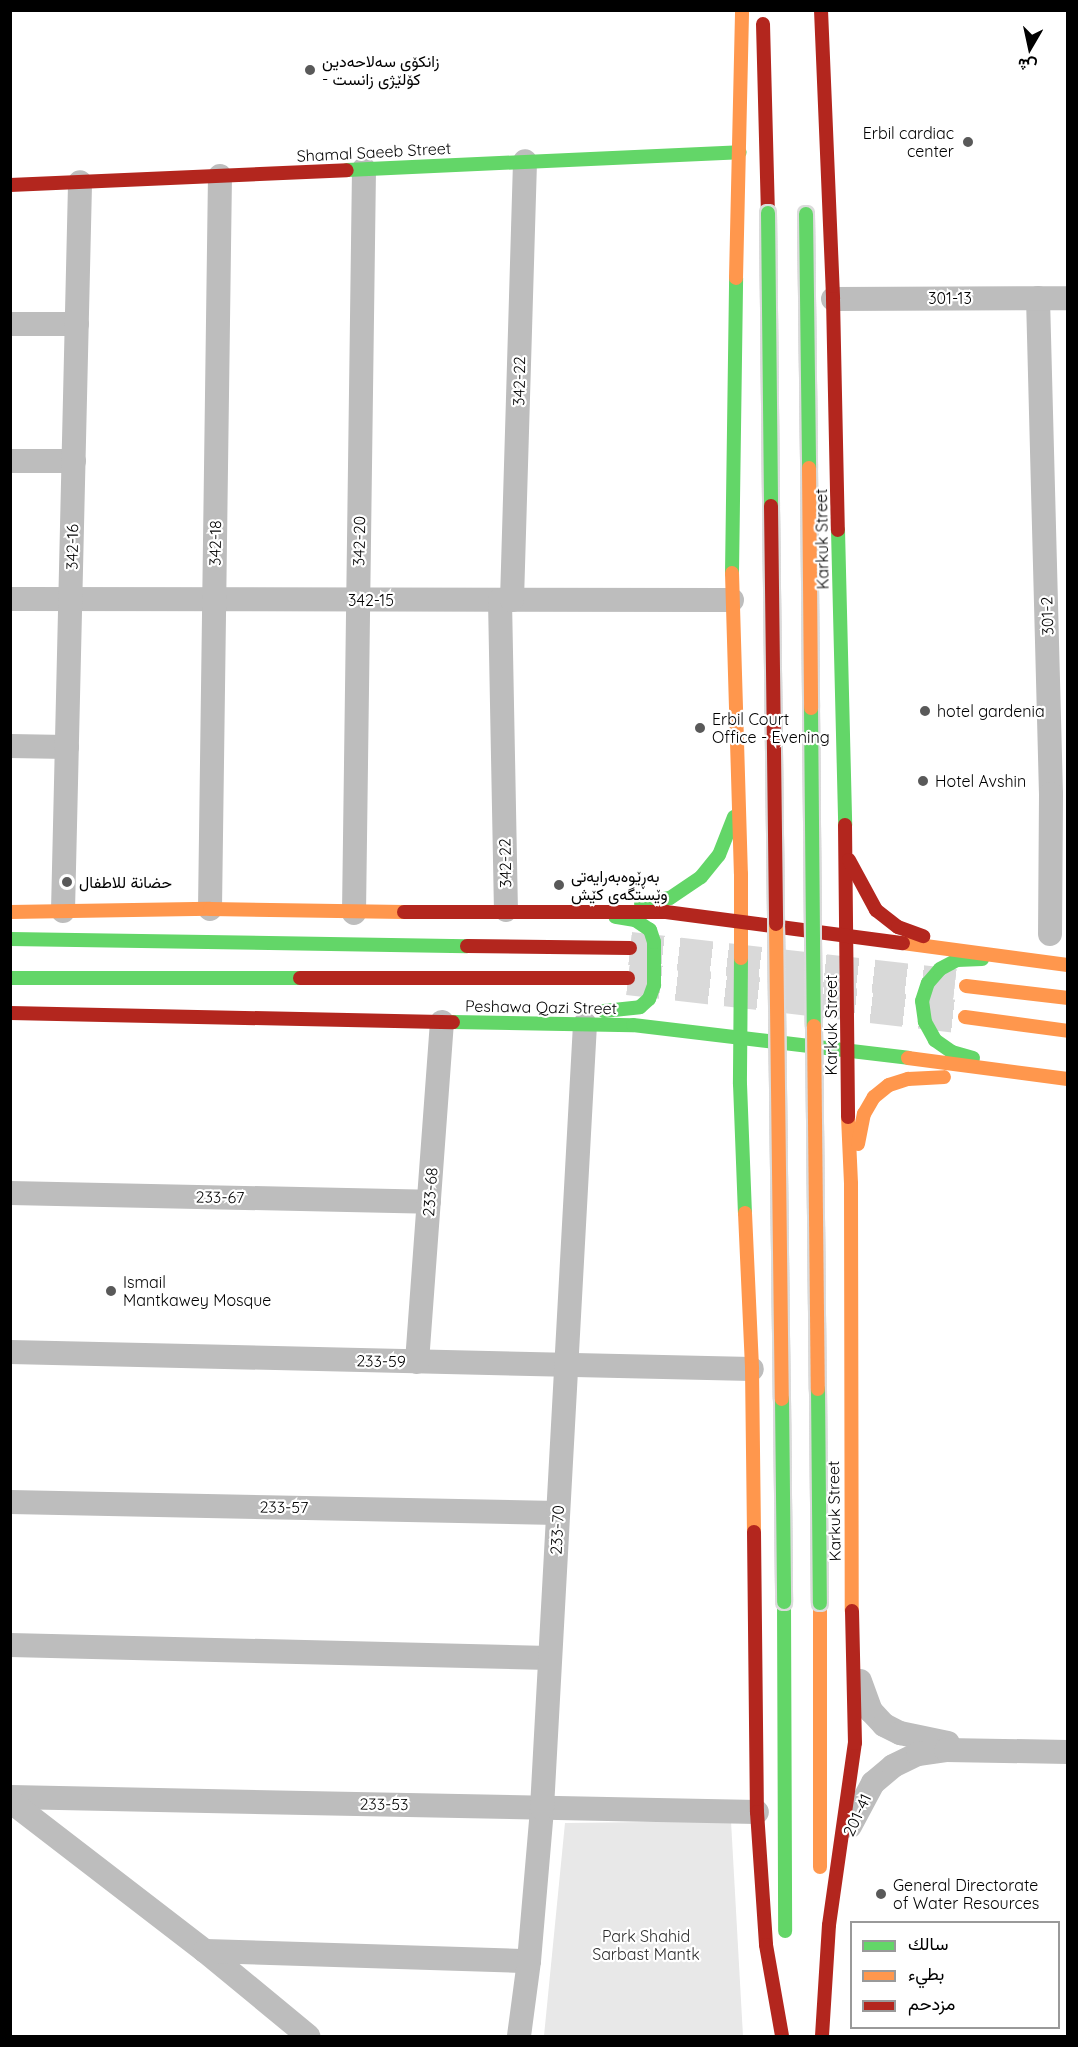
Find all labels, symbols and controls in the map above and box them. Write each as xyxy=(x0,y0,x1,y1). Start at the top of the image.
north arrow xyxy=(1000,18,1060,78)
place label: زانکۆی سەلاحەدین - کۆلێژی زانست xyxy=(322,51,439,89)
text: ش xyxy=(1016,54,1038,77)
marker: زانکۆی سەلاحەدین - کۆلێژی زانست xyxy=(303,63,317,77)
place label: Erbil cardiac center xyxy=(863,123,954,161)
marker: Erbil cardiac center xyxy=(959,133,977,151)
street label: Shamal Saeeb Street xyxy=(296,138,452,166)
street label: 301-13 xyxy=(928,288,972,308)
street label: 342-22 xyxy=(509,356,529,406)
street label: Karkuk Street xyxy=(812,488,832,590)
street label: 342-20 xyxy=(349,516,369,566)
street label: 342-18 xyxy=(205,520,225,566)
street label: 342-16 xyxy=(62,524,82,570)
street label: 342-15 xyxy=(348,590,394,610)
street label: 301-2 xyxy=(1037,596,1057,636)
place label: hotel gardenia xyxy=(937,701,1045,721)
marker: hotel gardenia xyxy=(918,704,932,718)
place label: Erbil Court Office - Evening xyxy=(712,709,830,747)
marker: Erbil Court Office - Evening xyxy=(693,721,707,735)
place label: Hotel Avshin xyxy=(935,771,1026,791)
marker: Hotel Avshin xyxy=(916,774,930,788)
street label: 342-22 xyxy=(495,838,515,888)
place label: بەڕێوەبەرایەتی وێستگەی کێش xyxy=(571,866,668,904)
place label: حضانة للاطفال xyxy=(79,872,172,892)
marker: حضانة للاطفال xyxy=(60,875,74,889)
marker: بەڕێوەبەرایەتی وێستگەی کێش xyxy=(552,878,566,892)
street label: Karkuk Street xyxy=(821,975,841,1075)
street label: Peshawa Qazi Street xyxy=(465,996,617,1018)
street label: 233-68 xyxy=(419,1167,441,1217)
street label: 233-67 xyxy=(195,1187,245,1207)
place label: Ismail Mantkawey Mosque xyxy=(123,1272,271,1310)
marker: Ismail Mantkawey Mosque xyxy=(104,1284,118,1298)
street label: 233-59 xyxy=(356,1351,406,1371)
street label: Karkuk Street xyxy=(824,1460,844,1562)
street label: 233-57 xyxy=(259,1497,309,1517)
street label: 233-70 xyxy=(546,1505,568,1555)
street label: 201-41 xyxy=(839,1791,875,1839)
street label: 233-53 xyxy=(359,1794,409,1814)
place label: General Directorate of Water Resources xyxy=(893,1875,1039,1913)
marker: General Directorate of Water Resources xyxy=(874,1887,888,1901)
legend xyxy=(850,1921,1060,2029)
park label: Park Shahid Sarbast Mantk xyxy=(592,1926,700,1964)
text: سالك xyxy=(908,1932,948,1955)
text: بطيء xyxy=(908,1962,944,1985)
text: مزدحم xyxy=(908,1992,955,2015)

